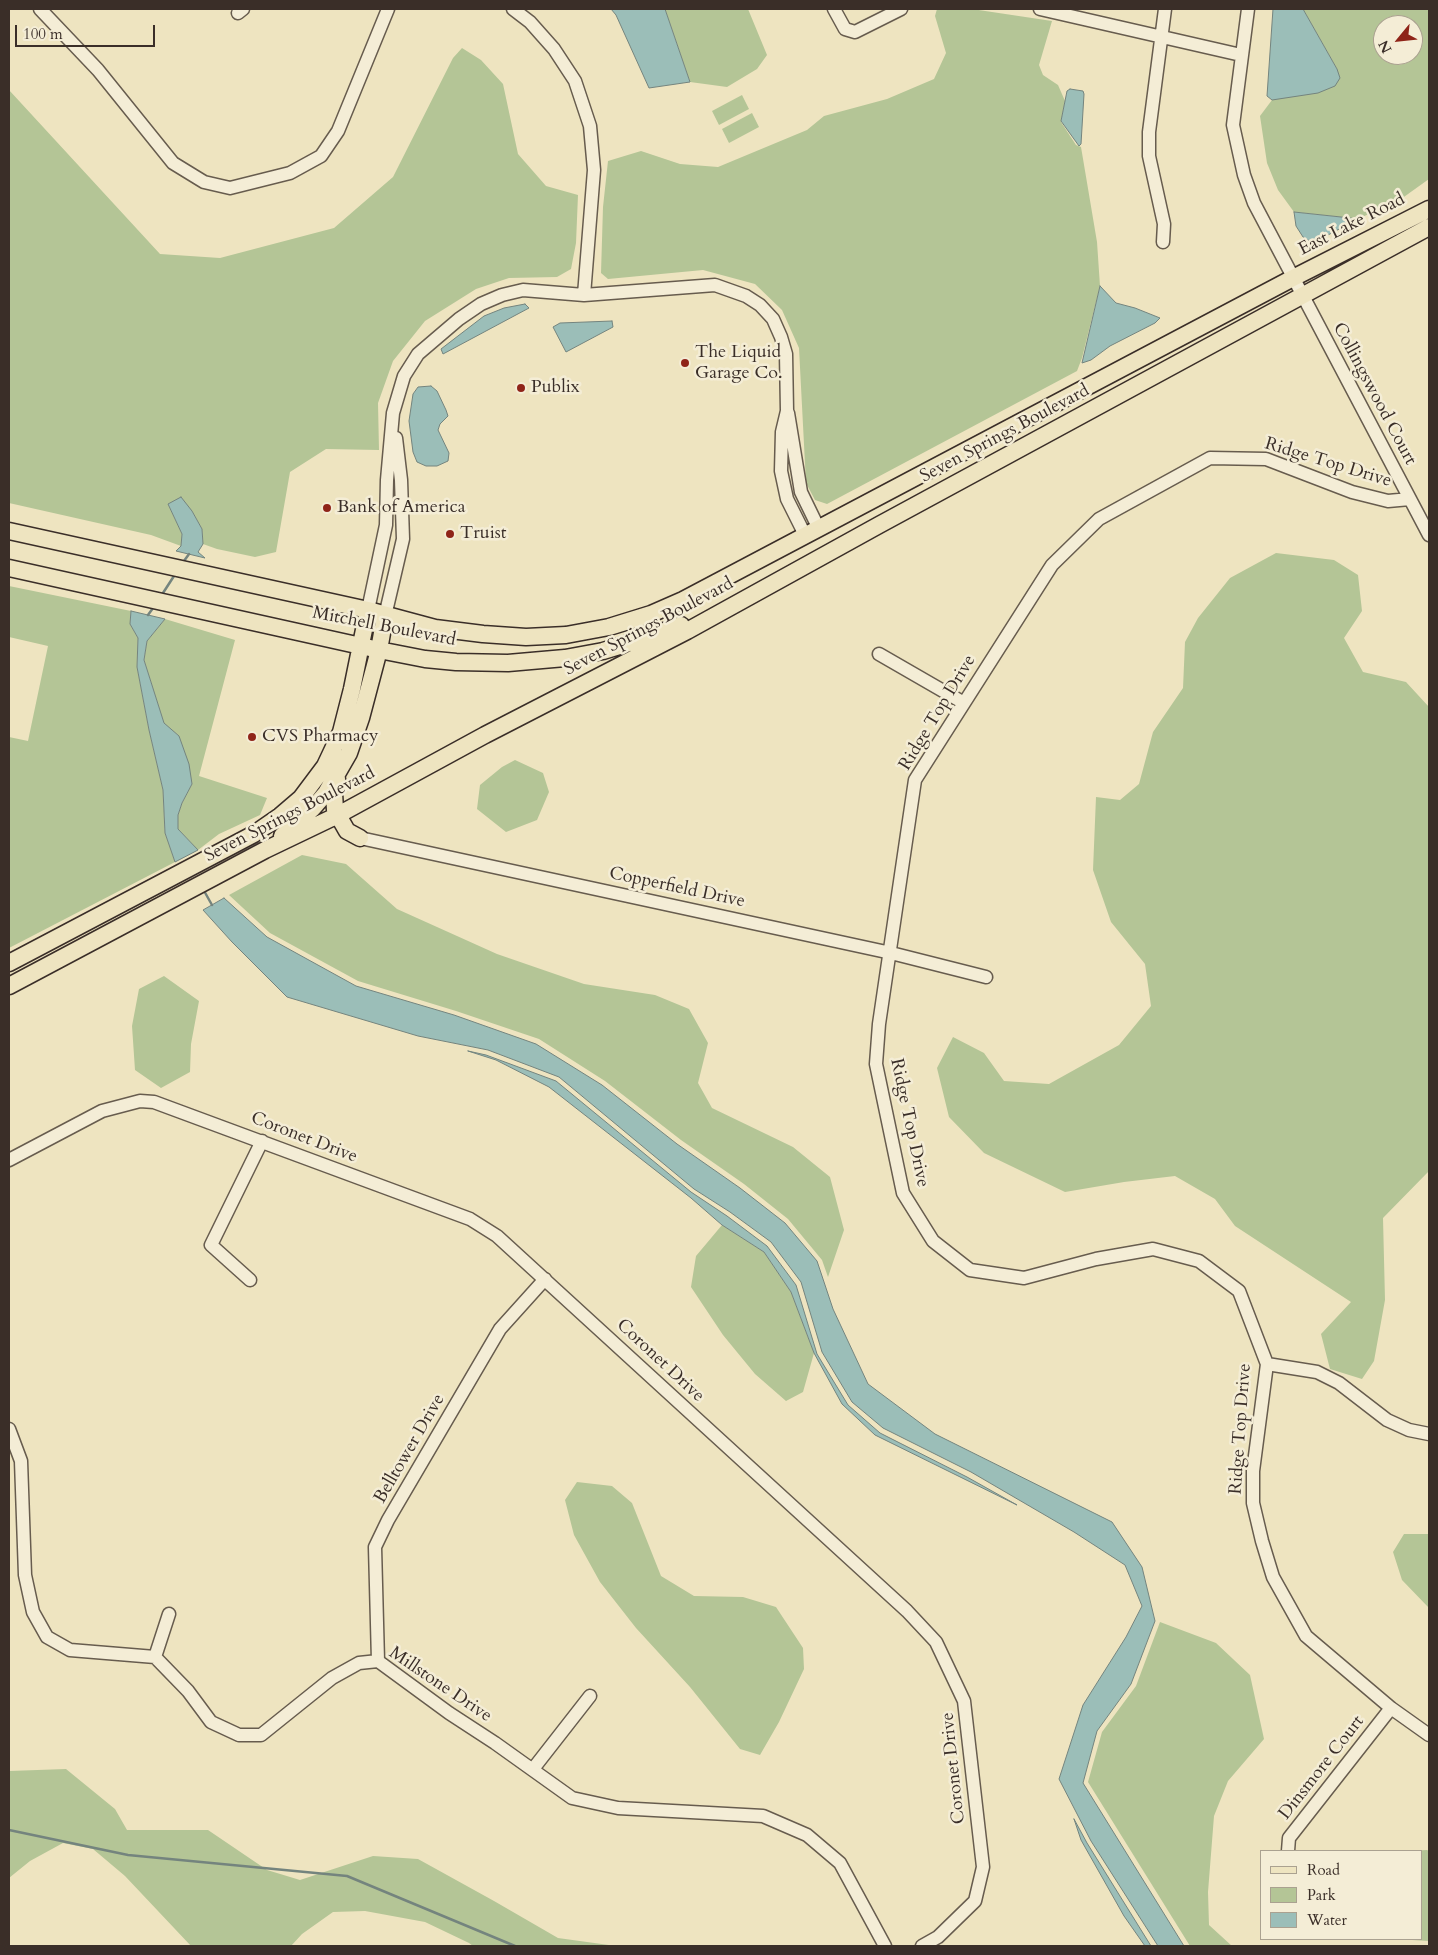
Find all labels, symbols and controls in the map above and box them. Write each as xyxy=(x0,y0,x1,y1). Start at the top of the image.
scale bar xyxy=(18,15,158,47)
north arrow xyxy=(1373,15,1423,65)
text: 100 m xyxy=(23,24,63,44)
text: N xyxy=(1374,37,1396,57)
street label: East Lake Road xyxy=(1295,189,1409,261)
street label: Collingswood Court xyxy=(1327,319,1421,469)
place label: The Liquid Garage Co. xyxy=(695,342,783,384)
marker: The Liquid Garage Co. xyxy=(679,357,691,369)
place label: Publix xyxy=(531,377,580,399)
street label: Seven Springs Boulevard xyxy=(917,380,1093,488)
marker: Publix xyxy=(515,382,527,394)
street label: Ridge Top Drive xyxy=(1262,434,1394,492)
place label: Bank of America xyxy=(337,497,466,519)
marker: Bank of America xyxy=(321,502,333,514)
place label: Truist xyxy=(460,523,506,545)
marker: Truist xyxy=(444,528,456,540)
street label: Seven Springs Boulevard xyxy=(561,573,737,681)
street label: Mitchell Boulevard xyxy=(310,603,458,651)
street label: Ridge Top Drive xyxy=(895,651,981,775)
place label: CVS Pharmacy xyxy=(262,726,378,748)
marker: CVS Pharmacy xyxy=(246,731,258,743)
street label: Seven Springs Boulevard xyxy=(201,763,379,867)
street label: Copperfield Drive xyxy=(607,863,747,913)
street label: Ridge Top Drive xyxy=(885,1057,933,1189)
street label: Coronet Drive xyxy=(248,1108,360,1168)
street label: Coronet Drive xyxy=(612,1315,708,1407)
street label: Ridge Top Drive xyxy=(1226,1363,1256,1495)
street label: Belltower Drive xyxy=(370,1391,450,1507)
street label: Millstone Drive xyxy=(384,1643,496,1727)
street label: Coronet Drive xyxy=(937,1711,971,1825)
street label: Dinsmore Court xyxy=(1275,1712,1369,1824)
legend xyxy=(1260,1850,1423,1940)
text: Road xyxy=(1307,1860,1340,1880)
text: Park xyxy=(1307,1885,1336,1905)
text: Water xyxy=(1307,1910,1347,1930)

